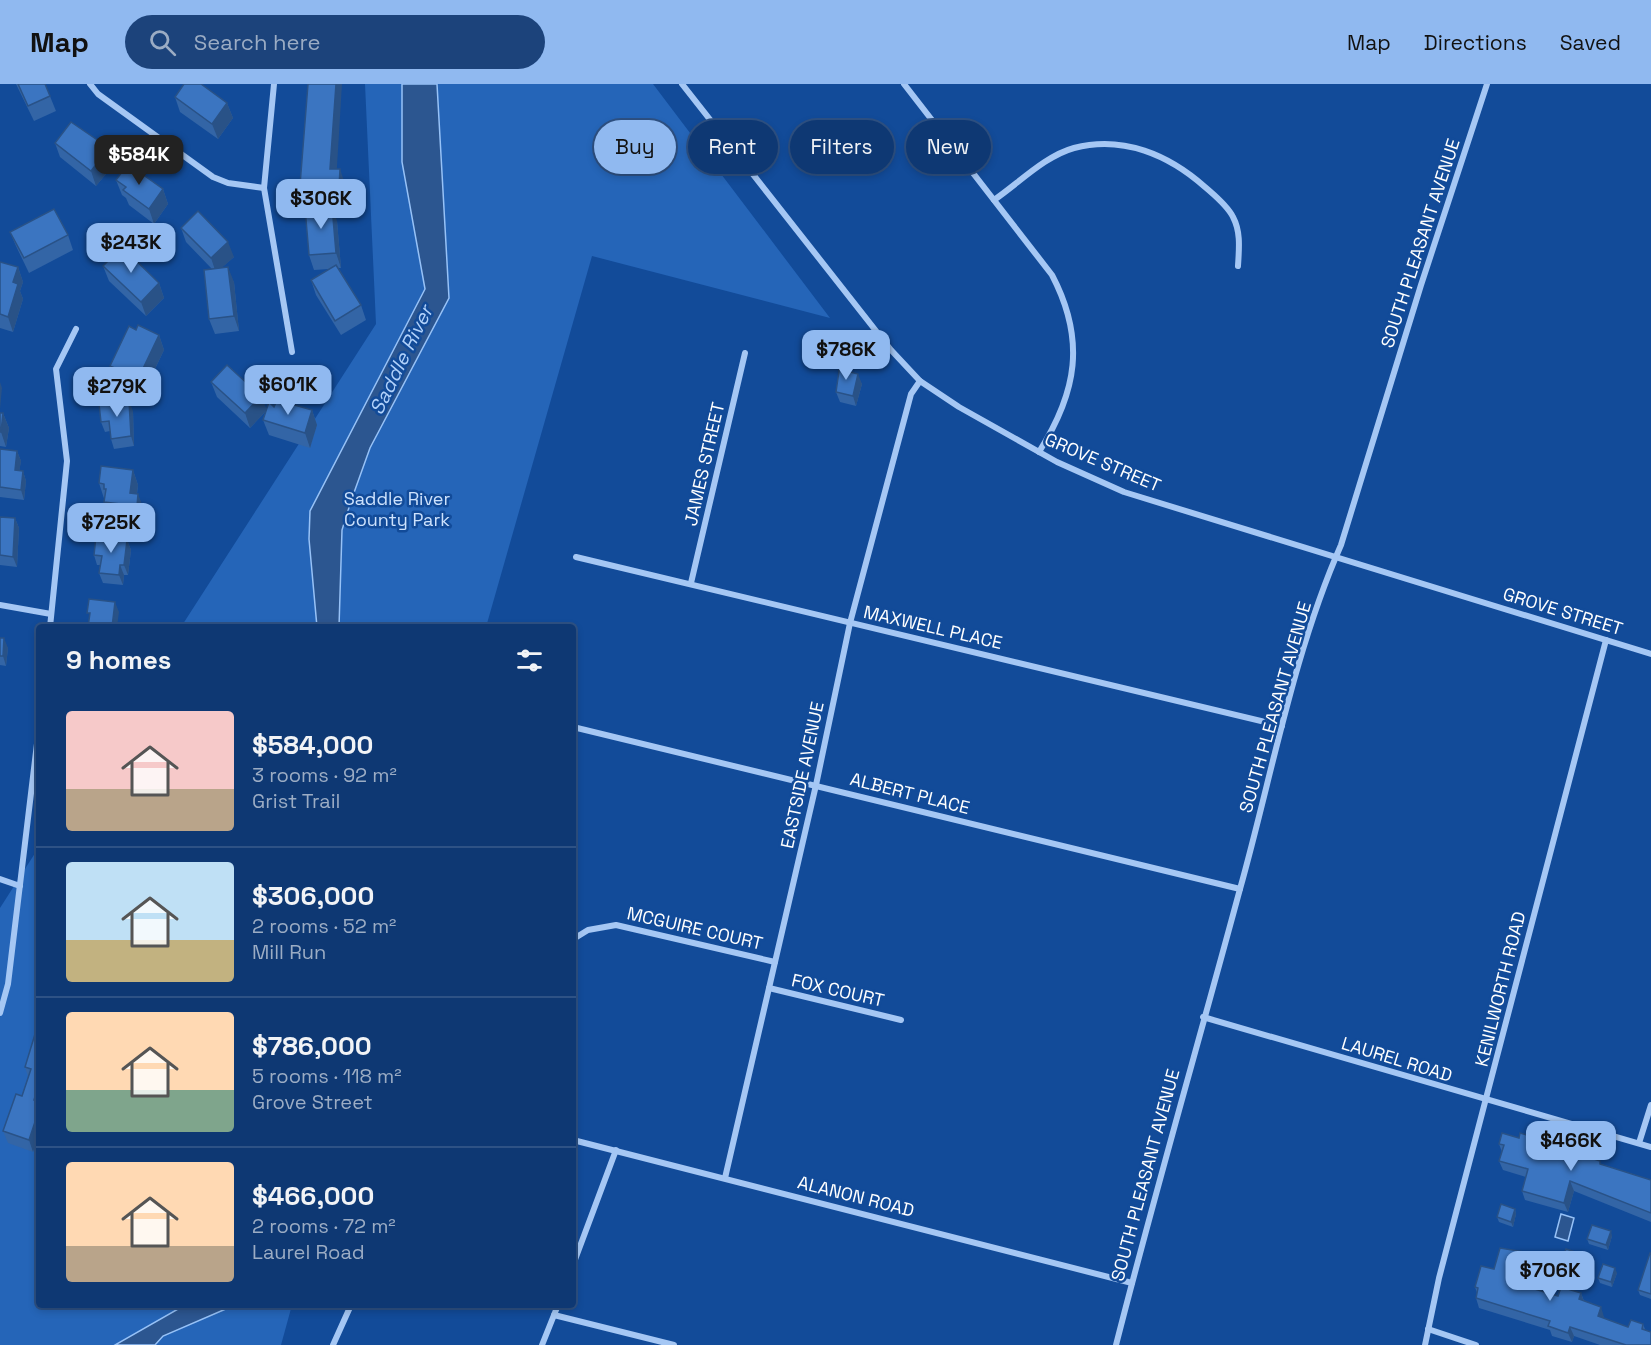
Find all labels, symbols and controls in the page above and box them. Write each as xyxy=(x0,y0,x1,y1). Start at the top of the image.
search box xyxy=(125,15,545,69)
text: Map xyxy=(30,24,89,60)
icon: search xyxy=(146,26,179,59)
text: Search here xyxy=(194,28,321,56)
text: Map xyxy=(1347,29,1391,56)
text: Directions xyxy=(1424,29,1527,56)
text: Saved xyxy=(1560,29,1621,56)
chip: Buy xyxy=(594,120,676,174)
chip: Rent xyxy=(688,120,778,174)
chip: Filters xyxy=(790,120,894,174)
chip: New xyxy=(906,120,991,174)
pin: $584K xyxy=(97,135,181,186)
street label: SOUTH PLEASANT AVENUE xyxy=(1375,135,1465,351)
text: $584K xyxy=(108,141,170,167)
pin: $306K xyxy=(279,179,363,230)
text: $306K xyxy=(290,185,352,211)
pin: $243K xyxy=(89,223,173,274)
text: $243K xyxy=(100,229,162,255)
water label: Saddle River xyxy=(363,299,440,419)
pin: $786K xyxy=(804,330,888,381)
text: $786K xyxy=(816,336,876,362)
pin: $601K xyxy=(246,365,330,416)
pin: $279K xyxy=(75,367,159,418)
text: $601K xyxy=(259,371,318,397)
text: $279K xyxy=(87,373,147,399)
street label: JAMES STREET xyxy=(679,400,729,528)
street label: GROVE STREET xyxy=(1041,427,1165,497)
park label: Saddle River County Park xyxy=(344,487,450,531)
pin: $725K xyxy=(69,503,153,554)
text: $725K xyxy=(81,509,141,535)
street label: GROVE STREET xyxy=(1500,582,1626,640)
street label: SOUTH PLEASANT AVENUE xyxy=(1234,599,1316,815)
street label: MAXWELL PLACE xyxy=(861,600,1005,654)
text: 9 homes xyxy=(66,643,171,677)
icon: filters xyxy=(513,644,546,677)
street label: EASTSIDE AVENUE xyxy=(775,699,829,851)
text: $584,000 xyxy=(252,728,373,762)
icon: home xyxy=(114,735,186,807)
text: 3 rooms · 92 m² xyxy=(252,762,397,788)
street label: ALBERT PLACE xyxy=(848,767,972,819)
text: Grist Trail xyxy=(252,788,341,814)
text: $306,000 xyxy=(252,879,374,913)
icon: home xyxy=(114,886,186,958)
street label: MCGUIRE COURT xyxy=(625,901,766,955)
street label: KENILWORTH ROAD xyxy=(1470,909,1530,1069)
text: 2 rooms · 52 m² xyxy=(252,913,396,939)
text: Mill Run xyxy=(252,939,326,965)
street label: FOX COURT xyxy=(789,968,887,1012)
text: $786,000 xyxy=(252,1029,372,1063)
street label: LAUREL ROAD xyxy=(1339,1031,1455,1087)
icon: home xyxy=(114,1036,186,1108)
text: 5 rooms · 118 m² xyxy=(252,1063,402,1089)
street label: SOUTH PLEASANT AVENUE xyxy=(1106,1066,1184,1284)
text: Grove Street xyxy=(252,1089,373,1115)
pin: $466K xyxy=(1529,1121,1613,1172)
text: $466K xyxy=(1540,1127,1602,1153)
street label: ALANON ROAD xyxy=(795,1170,917,1222)
text: $466,000 xyxy=(252,1179,374,1213)
icon: home xyxy=(114,1186,186,1258)
text: 2 rooms · 72 m² xyxy=(252,1213,396,1239)
text: Laurel Road xyxy=(252,1239,365,1265)
pin: $706K xyxy=(1508,1251,1592,1302)
text: $706K xyxy=(1520,1257,1580,1283)

